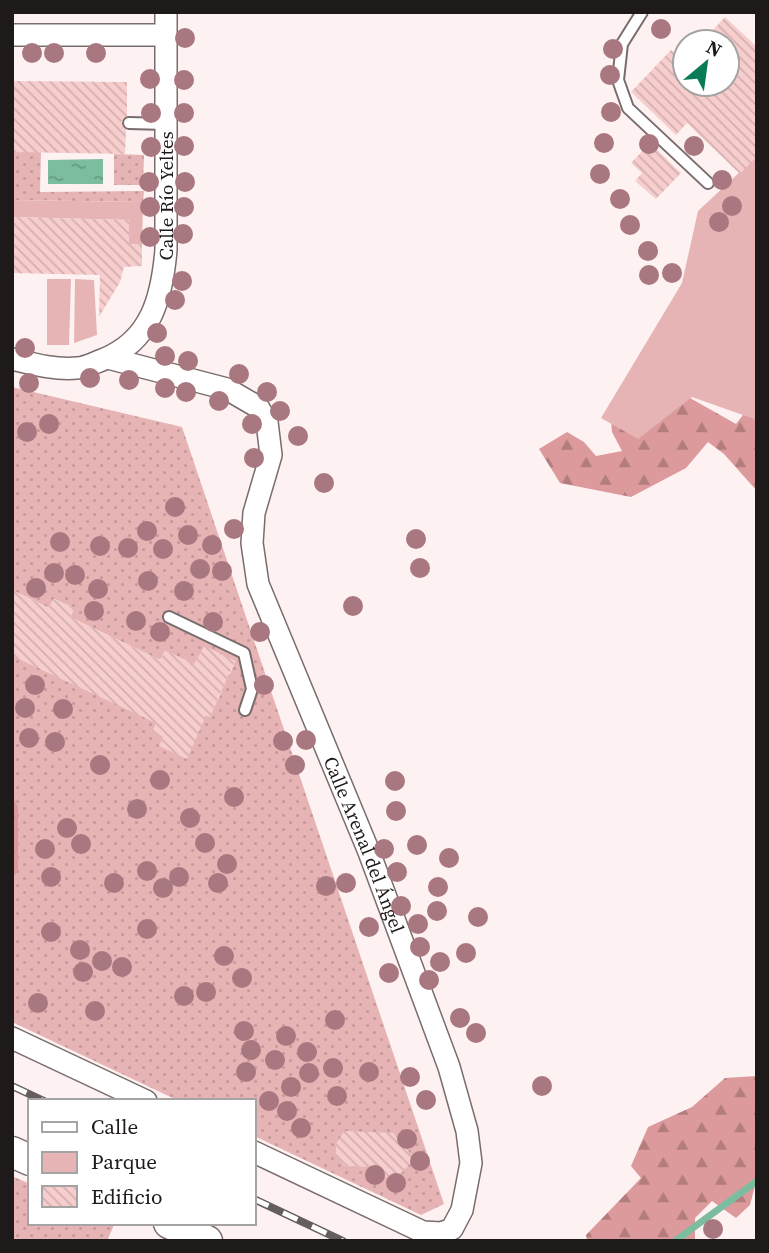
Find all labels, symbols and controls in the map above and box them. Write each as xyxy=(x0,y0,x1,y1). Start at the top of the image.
north arrow xyxy=(671,28,741,98)
text: N xyxy=(702,33,727,63)
street label: Calle Río Yeltes xyxy=(152,131,179,262)
street label: Calle Arenal del Ángel xyxy=(318,752,411,937)
legend xyxy=(28,1099,256,1225)
text: Calle xyxy=(91,1112,138,1141)
text: Parque xyxy=(91,1147,157,1176)
text: Edificio xyxy=(91,1182,163,1211)

